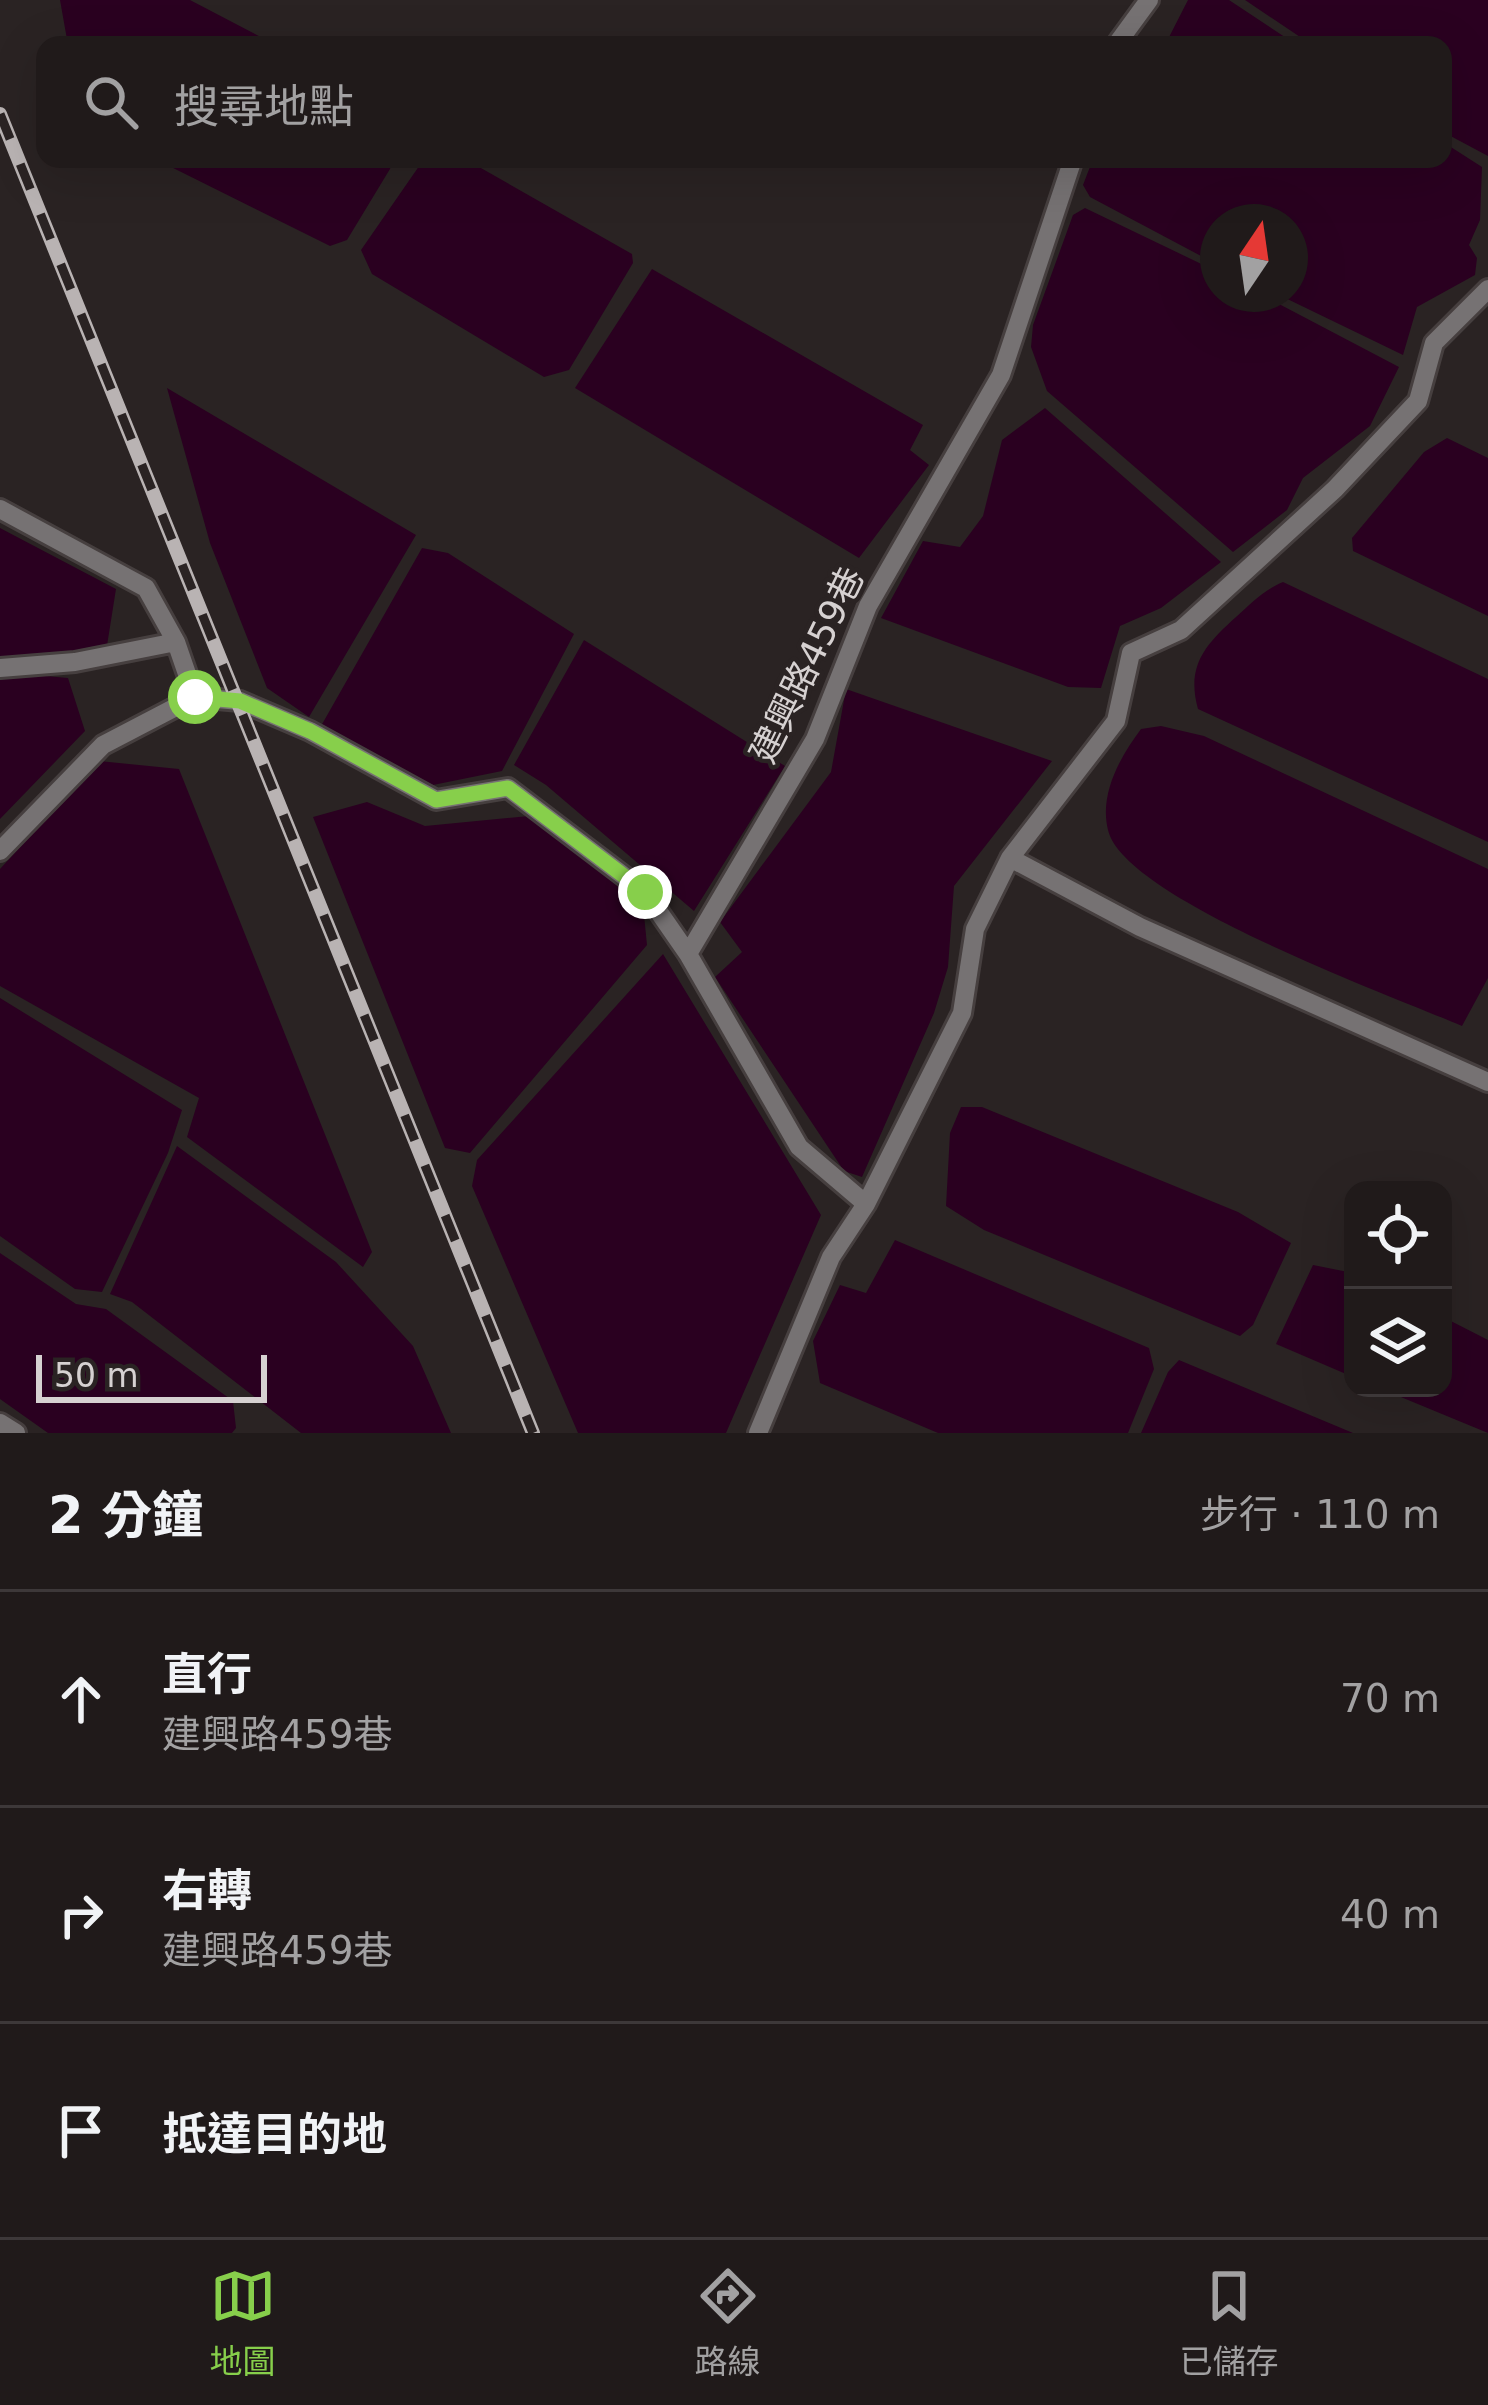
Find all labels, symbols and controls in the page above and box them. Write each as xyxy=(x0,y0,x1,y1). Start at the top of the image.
search box xyxy=(36,36,1452,168)
icon: search xyxy=(78,69,144,135)
text: 搜尋地點 xyxy=(174,80,354,133)
north arrow xyxy=(1200,204,1308,312)
street label: 建興路459巷 xyxy=(742,560,872,770)
route start xyxy=(168,670,222,724)
route end xyxy=(618,865,672,919)
map controls xyxy=(1344,1181,1452,1397)
button: locate xyxy=(1344,1181,1452,1289)
button: layers xyxy=(1344,1289,1452,1397)
scale bar xyxy=(36,1349,267,1402)
text: 50 m xyxy=(54,1356,139,1395)
text: 2 分鐘 xyxy=(48,1486,203,1545)
text: 步行 · 110 m xyxy=(1200,1492,1440,1537)
text: 直行 xyxy=(162,1648,252,1701)
icon: ahead xyxy=(48,1666,114,1732)
text: 70 m xyxy=(1340,1676,1440,1721)
text: 建興路459巷 xyxy=(162,1712,392,1757)
text: 右轉 xyxy=(162,1864,252,1917)
icon: right xyxy=(48,1882,114,1948)
text: 40 m xyxy=(1340,1892,1440,1937)
text: 建興路459巷 xyxy=(162,1928,392,1973)
icon: arrive xyxy=(48,2098,114,2164)
text: 抵達目的地 xyxy=(162,2108,387,2161)
tab: 地圖 xyxy=(210,2263,276,2383)
tab: 路線 xyxy=(695,2263,761,2383)
tab: 已儲存 xyxy=(1180,2263,1279,2383)

